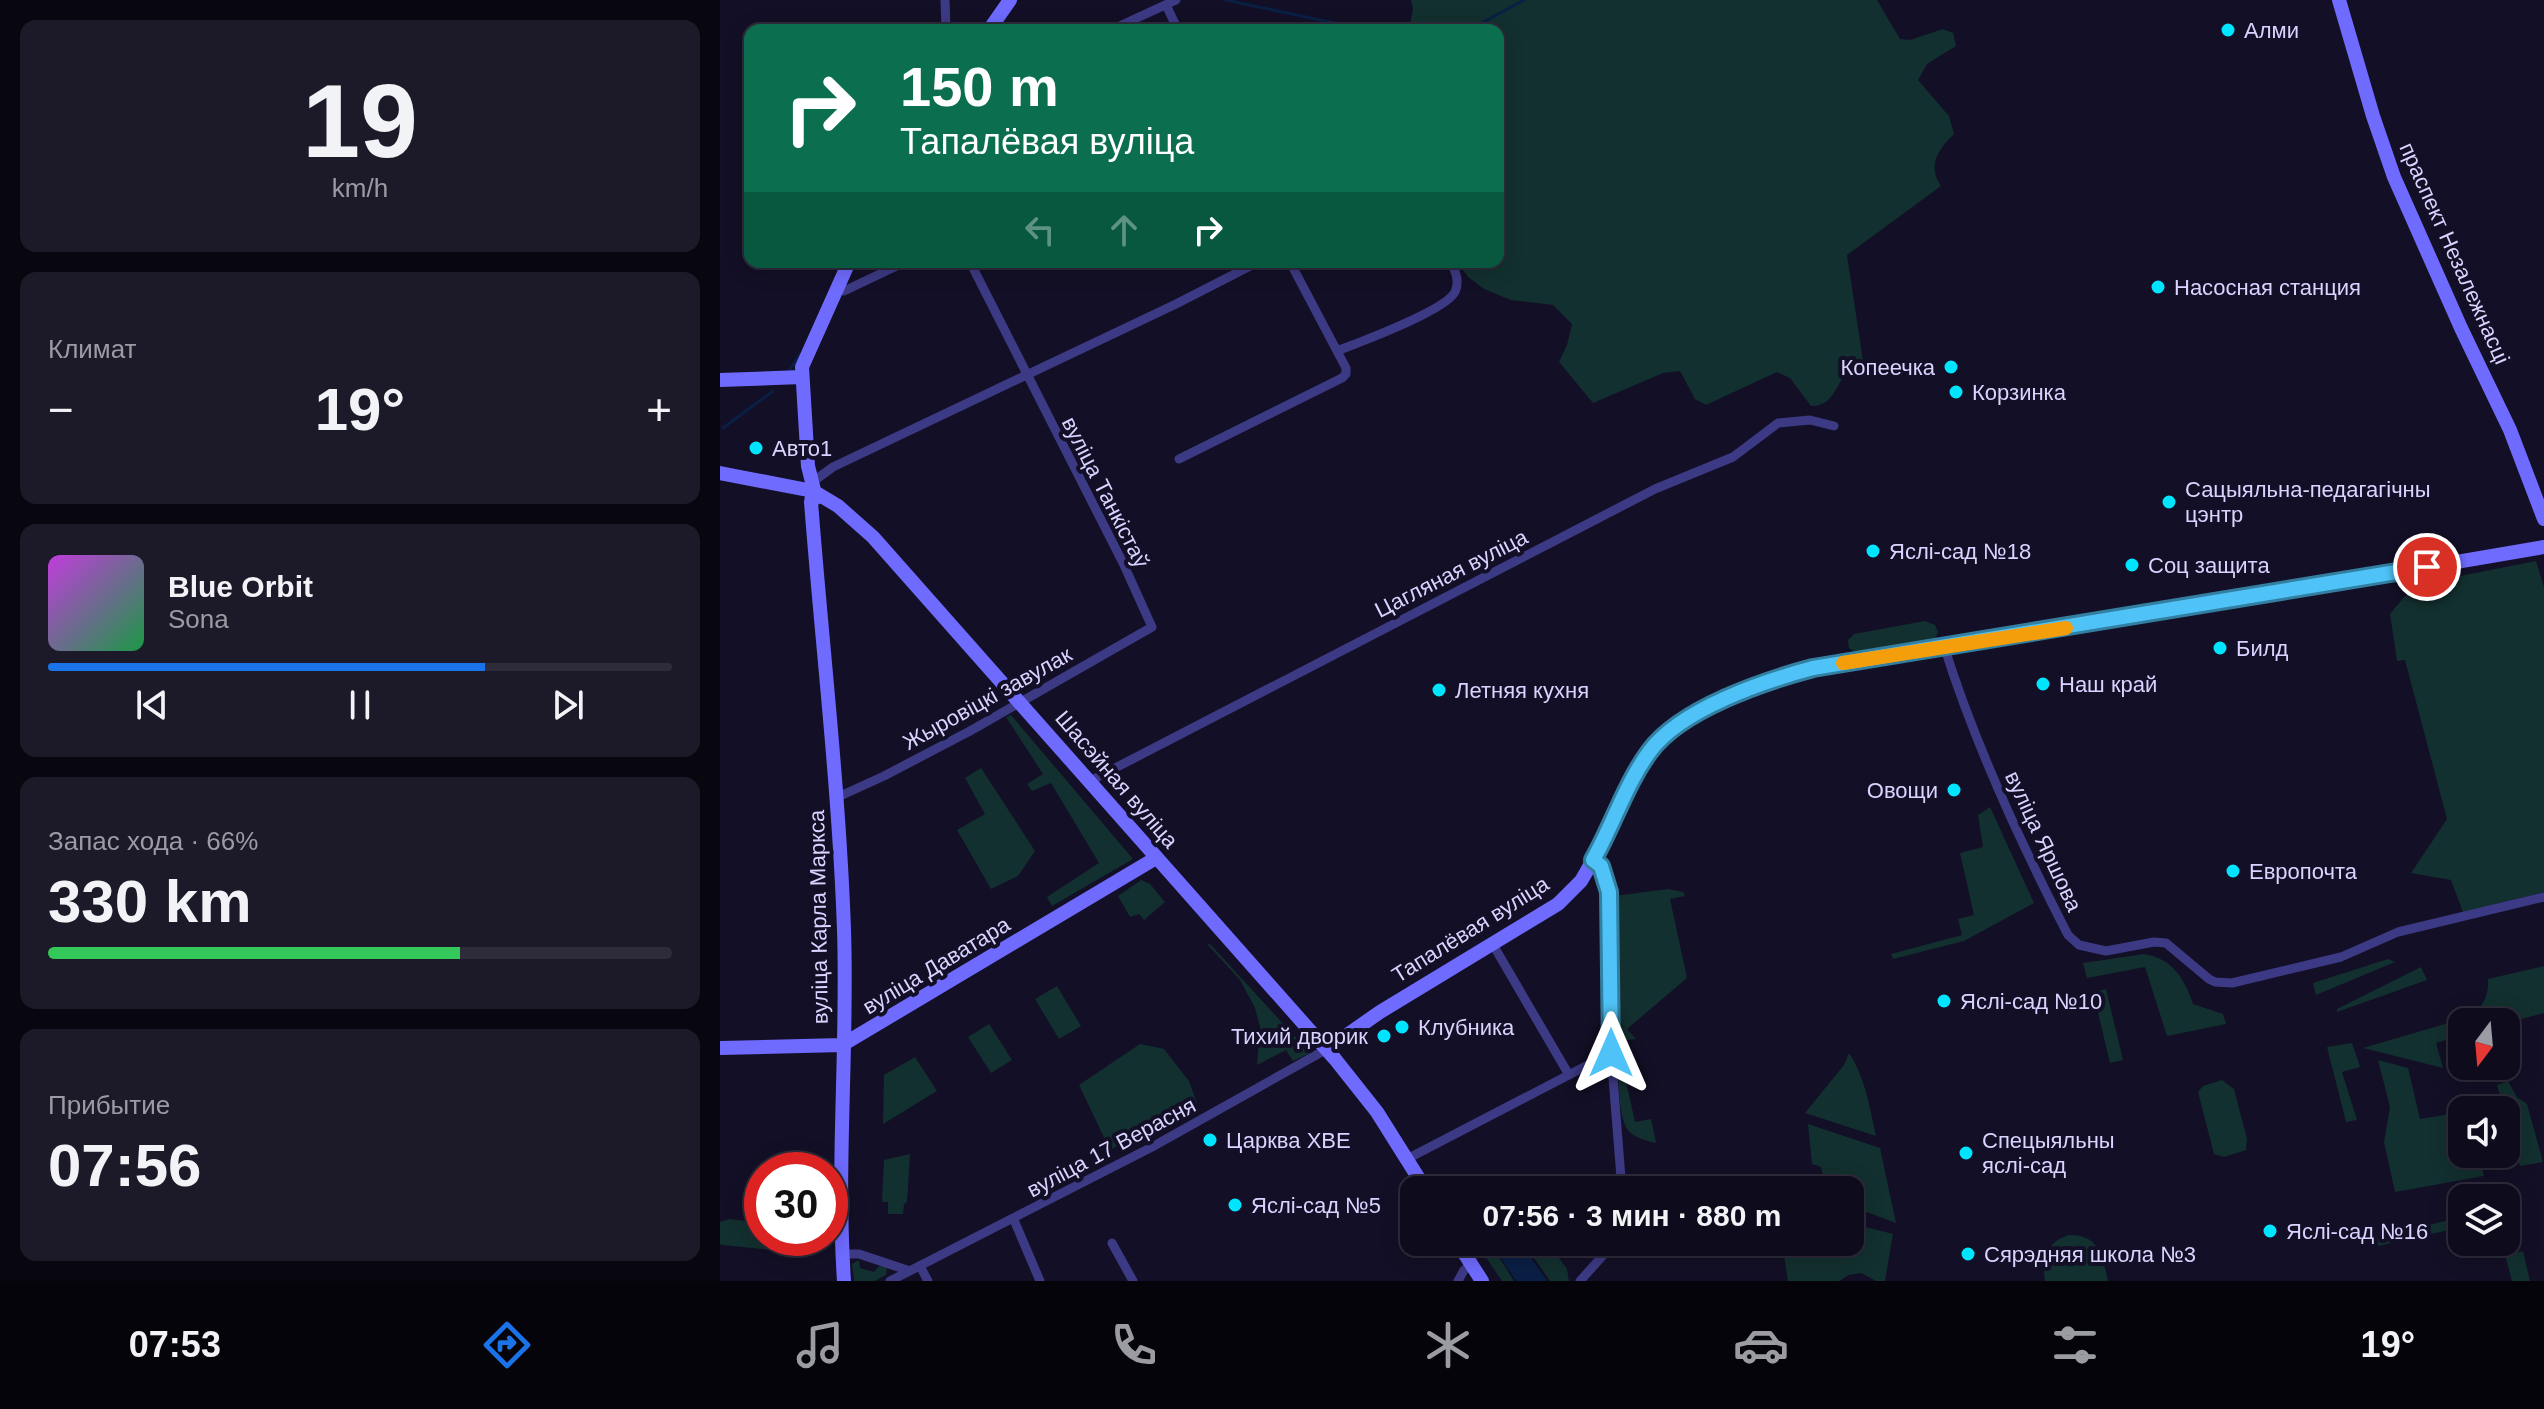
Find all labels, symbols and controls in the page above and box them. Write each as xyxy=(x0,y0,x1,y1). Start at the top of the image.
place label: Алми xyxy=(2244,18,2299,43)
marker: Алми xyxy=(2219,21,2237,39)
text: 150 m xyxy=(900,55,1059,118)
icon: right xyxy=(768,56,872,160)
text: 19 xyxy=(302,63,418,179)
text: Тапалёвая вуліца xyxy=(900,121,1194,162)
street label: праспект Незалежнасці xyxy=(2394,139,2515,368)
text: km/h xyxy=(332,173,388,203)
icon: left xyxy=(1018,208,1062,252)
icon: ahead xyxy=(1102,208,1146,252)
icon: right xyxy=(1186,208,1230,252)
place label: Насосная станция xyxy=(2174,275,2361,300)
marker: Насосная станция xyxy=(2149,278,2167,296)
text: Климат xyxy=(48,334,137,364)
place label: Копеечка xyxy=(1840,355,1936,380)
marker: Копеечка xyxy=(1942,358,1960,376)
text: 19° xyxy=(315,376,405,443)
place label: Корзинка xyxy=(1972,380,2067,405)
marker: Корзинка xyxy=(1947,383,1965,401)
text: − xyxy=(48,385,74,434)
text: + xyxy=(646,385,672,434)
street label: вуліца Танкістаў xyxy=(1057,413,1154,572)
place label: Авто1 xyxy=(772,436,832,461)
marker: Авто1 xyxy=(747,439,765,457)
place label: Сацыяльна-педагагічны цэнтр xyxy=(2185,477,2431,527)
marker: Сацыяльна-педагагічны цэнтр xyxy=(2160,493,2178,511)
street label: Цагляная вуліца xyxy=(1371,524,1532,623)
pin xyxy=(2393,533,2461,601)
place label: Яслі-сад №18 xyxy=(1889,539,2031,564)
marker: Яслі-сад №18 xyxy=(1864,542,1882,560)
icon: arrive xyxy=(2405,545,2449,589)
place label: Соц защита xyxy=(2148,553,2270,578)
marker: Соц защита xyxy=(2123,556,2141,574)
text: Blue Orbit xyxy=(168,570,313,603)
text: Sona xyxy=(168,604,229,634)
place label: Билд xyxy=(2236,636,2289,661)
marker: Билд xyxy=(2211,639,2229,657)
street label: Жыровіцкі завулак xyxy=(898,641,1076,755)
place label: Наш край xyxy=(2059,672,2157,697)
marker: Наш край xyxy=(2034,675,2052,693)
place label: Летняя кухня xyxy=(1455,678,1589,703)
marker: Летняя кухня xyxy=(1430,681,1448,699)
icon: previous xyxy=(130,683,174,727)
icon: pause xyxy=(338,683,382,727)
icon: next xyxy=(546,683,590,727)
street label: Шасэйная вуліца xyxy=(1050,706,1184,854)
street label: вуліца Яршова xyxy=(2000,767,2087,916)
place label: Овощи xyxy=(1867,778,1938,803)
marker: Овощи xyxy=(1945,781,1963,799)
street label: вуліца Карла Маркса xyxy=(804,809,833,1024)
text: Запас хода · 66% xyxy=(48,826,258,856)
place label: Европочта xyxy=(2249,859,2358,884)
marker: Европочта xyxy=(2224,862,2242,880)
text: 330 km xyxy=(48,868,252,935)
street label: Тапалёвая вуліца xyxy=(1387,871,1554,988)
street label: вуліца Даватара xyxy=(858,911,1015,1019)
place label: Яслі-сад №10 xyxy=(1960,989,2102,1014)
marker: Яслі-сад №10 xyxy=(1935,992,1953,1010)
north arrow xyxy=(2448,1008,2520,1080)
map controls xyxy=(2448,1008,2520,1256)
position arrow xyxy=(1569,1011,1653,1095)
place label: Клубника xyxy=(1418,1015,1515,1040)
marker: Клубника xyxy=(1393,1018,1411,1036)
place label: Тихий дворик xyxy=(1231,1024,1368,1049)
marker: Тихий дворик xyxy=(1375,1027,1393,1045)
text: Прибытие xyxy=(48,1090,170,1120)
street label: вуліца 17 Верасня xyxy=(1023,1092,1200,1202)
button: sound xyxy=(2448,1096,2520,1168)
place label: Царква ХВЕ xyxy=(1226,1128,1351,1153)
place label: Спецыяльны яслі-сад xyxy=(1982,1128,2115,1178)
marker: Царква ХВЕ xyxy=(1201,1131,1219,1149)
text: 07:56 xyxy=(48,1132,201,1199)
marker: Спецыяльны яслі-сад xyxy=(1957,1144,1975,1162)
speed limit sign: 30 xyxy=(744,1152,848,1256)
button: layers xyxy=(2448,1184,2520,1256)
place label: Яслі-сад №5 xyxy=(1251,1193,1381,1218)
marker: Яслі-сад №5 xyxy=(1226,1196,1244,1214)
text: 07:56 · 3 мин · 880 m xyxy=(1483,1199,1781,1232)
place label: Яслі-сад №16 xyxy=(2286,1219,2428,1244)
marker: Яслі-сад №16 xyxy=(2261,1222,2279,1240)
place label: Сярэдняя школа №3 xyxy=(1984,1242,2196,1267)
marker: Сярэдняя школа №3 xyxy=(1959,1245,1977,1263)
icon: directions xyxy=(479,1317,535,1373)
icon: music xyxy=(792,1317,848,1373)
icon: phone xyxy=(1106,1317,1162,1373)
icon: climate xyxy=(1420,1317,1476,1373)
icon: car xyxy=(1733,1317,1789,1373)
icon: filters xyxy=(2047,1317,2103,1373)
text: 07:53 xyxy=(129,1324,221,1365)
text: 19° xyxy=(2361,1324,2415,1365)

